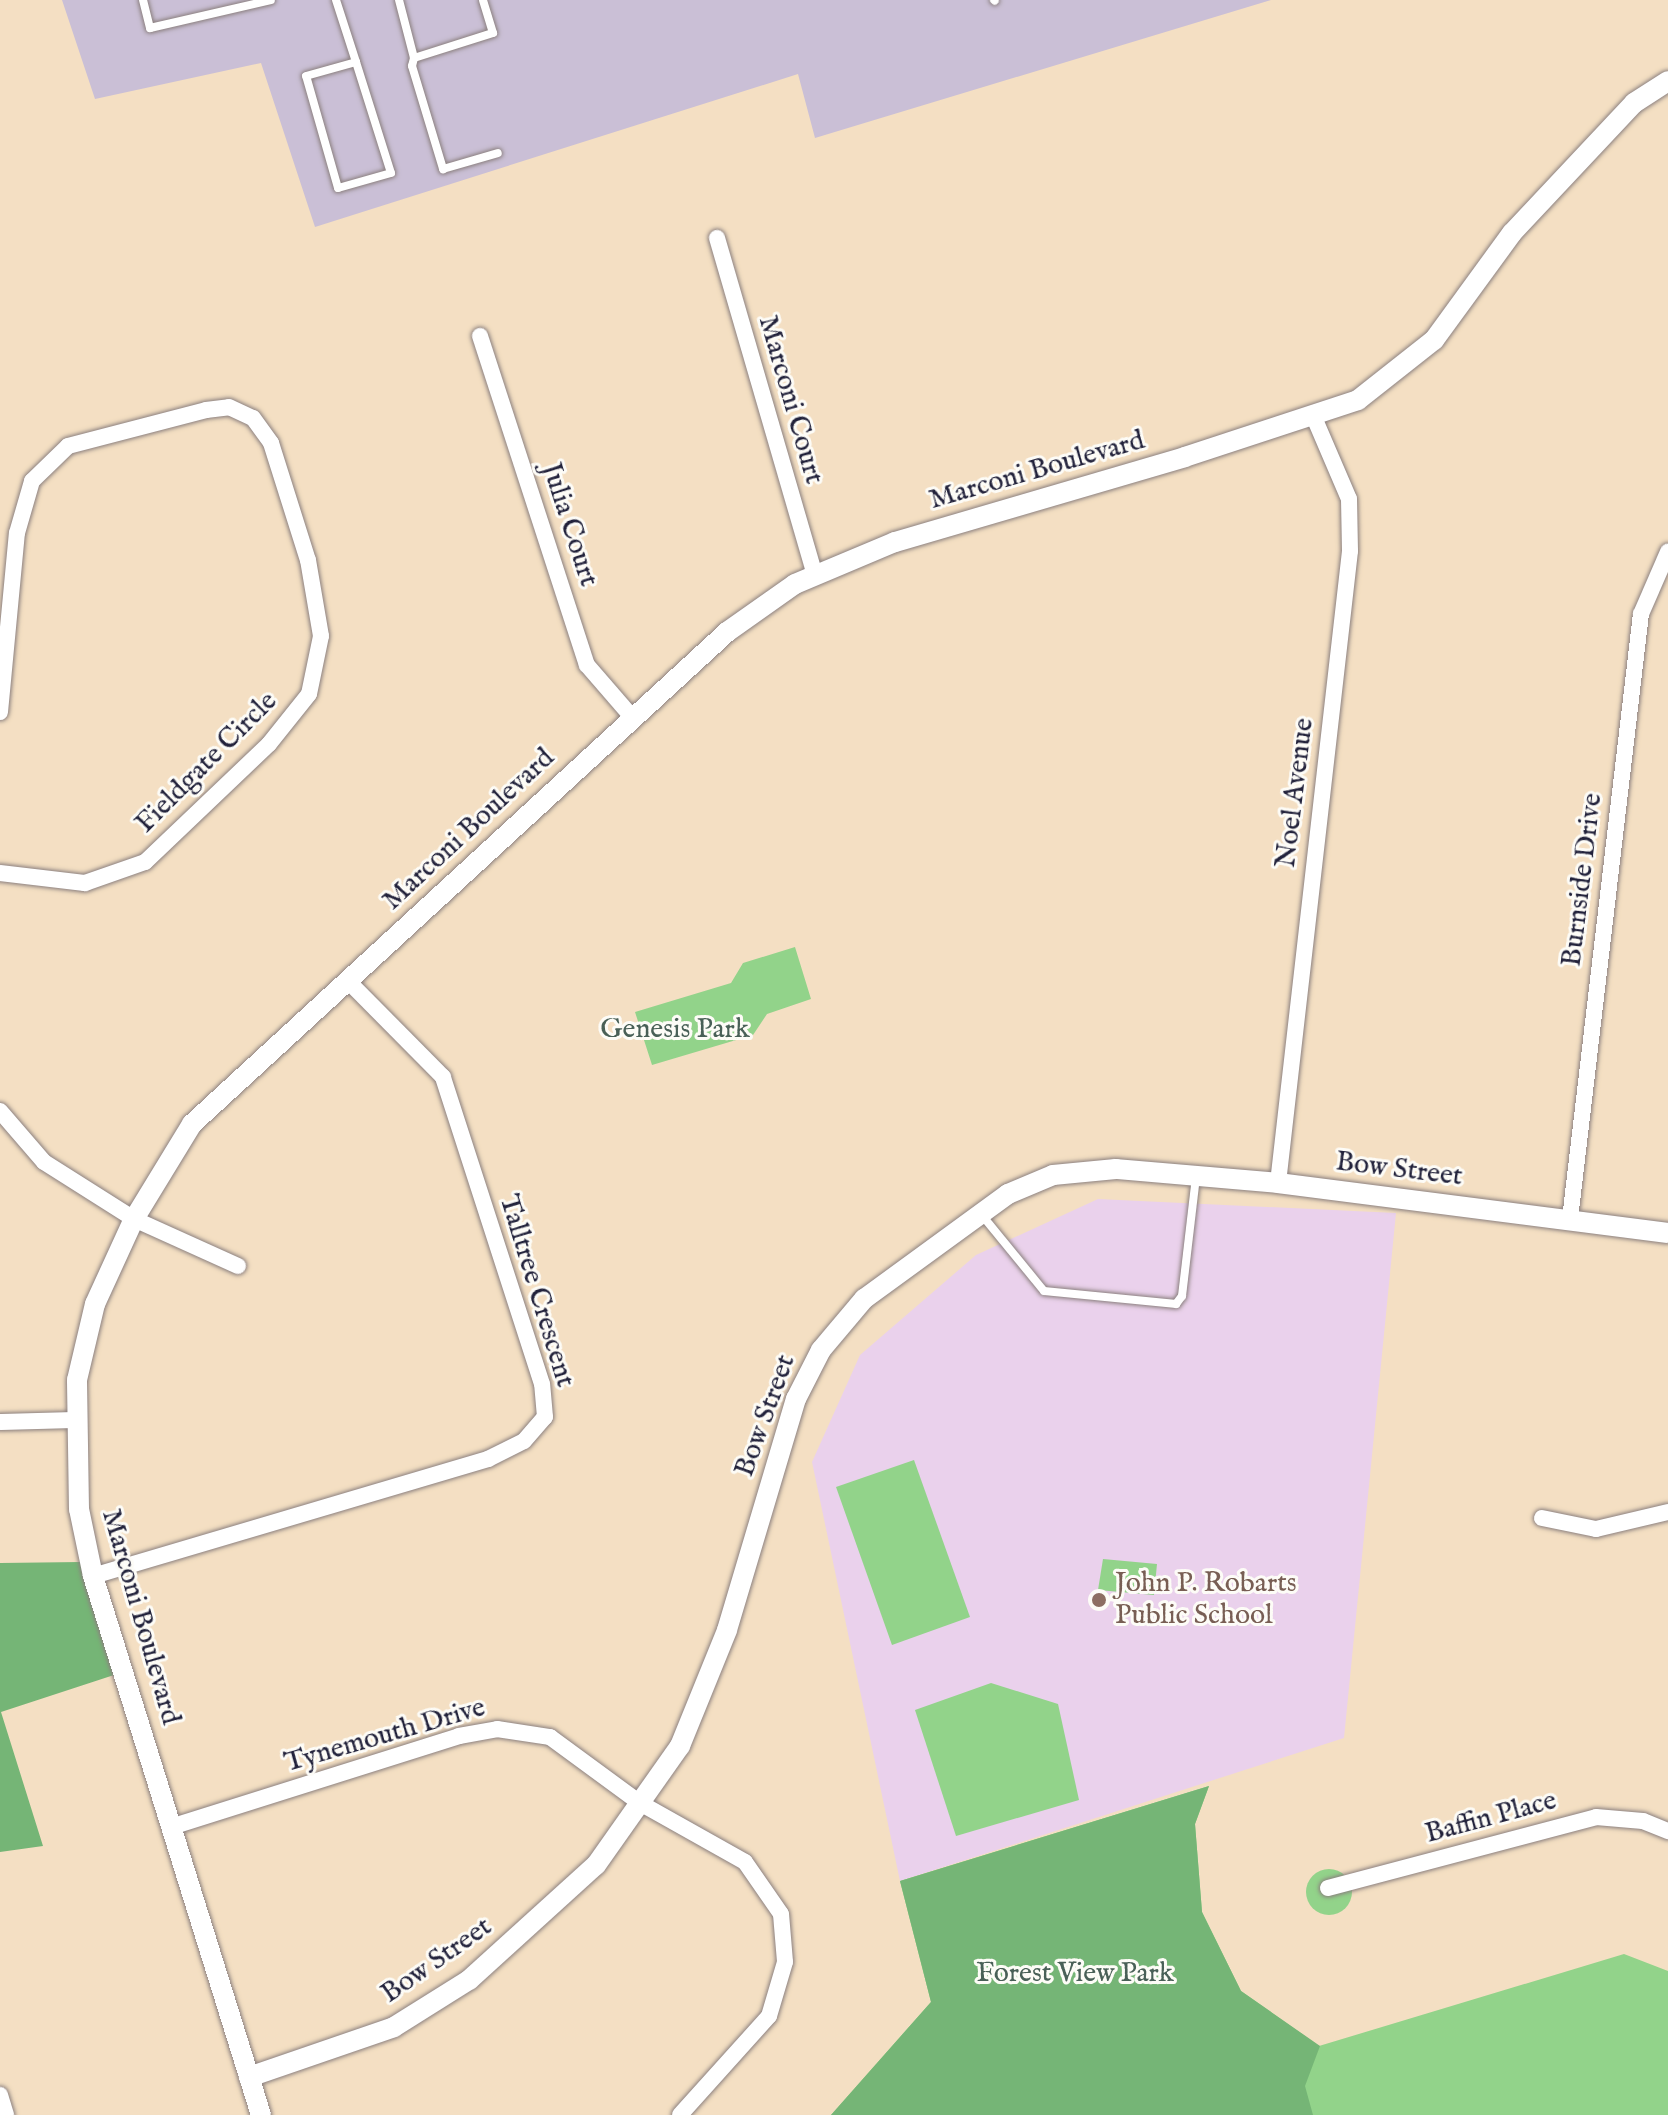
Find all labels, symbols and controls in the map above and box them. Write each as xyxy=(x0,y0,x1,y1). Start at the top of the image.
street label: Marconi Court xyxy=(750,312,830,488)
street label: Marconi Boulevard xyxy=(926,424,1148,518)
street label: Julia Court xyxy=(533,459,605,591)
street label: Fieldgate Circle xyxy=(129,685,285,841)
street label: Noel Avenue xyxy=(1270,716,1322,870)
street label: Marconi Boulevard xyxy=(376,742,562,918)
street label: Burnside Drive xyxy=(1556,791,1610,969)
park label: Genesis Park xyxy=(600,1013,750,1047)
street label: Bow Street xyxy=(1334,1146,1464,1194)
street label: Talltree Crescent xyxy=(491,1191,581,1391)
street label: Bow Street xyxy=(728,1350,804,1482)
street label: Marconi Boulevard xyxy=(93,1506,187,1728)
place label: John P. Robarts Public School xyxy=(1115,1567,1297,1633)
marker: John P. Robarts Public School xyxy=(1090,1591,1108,1609)
street label: Tynemouth Drive xyxy=(281,1691,489,1781)
street label: Baffin Place xyxy=(1422,1784,1560,1852)
street label: Bow Street xyxy=(375,1911,499,2011)
park label: Forest View Park xyxy=(976,1957,1174,1991)

